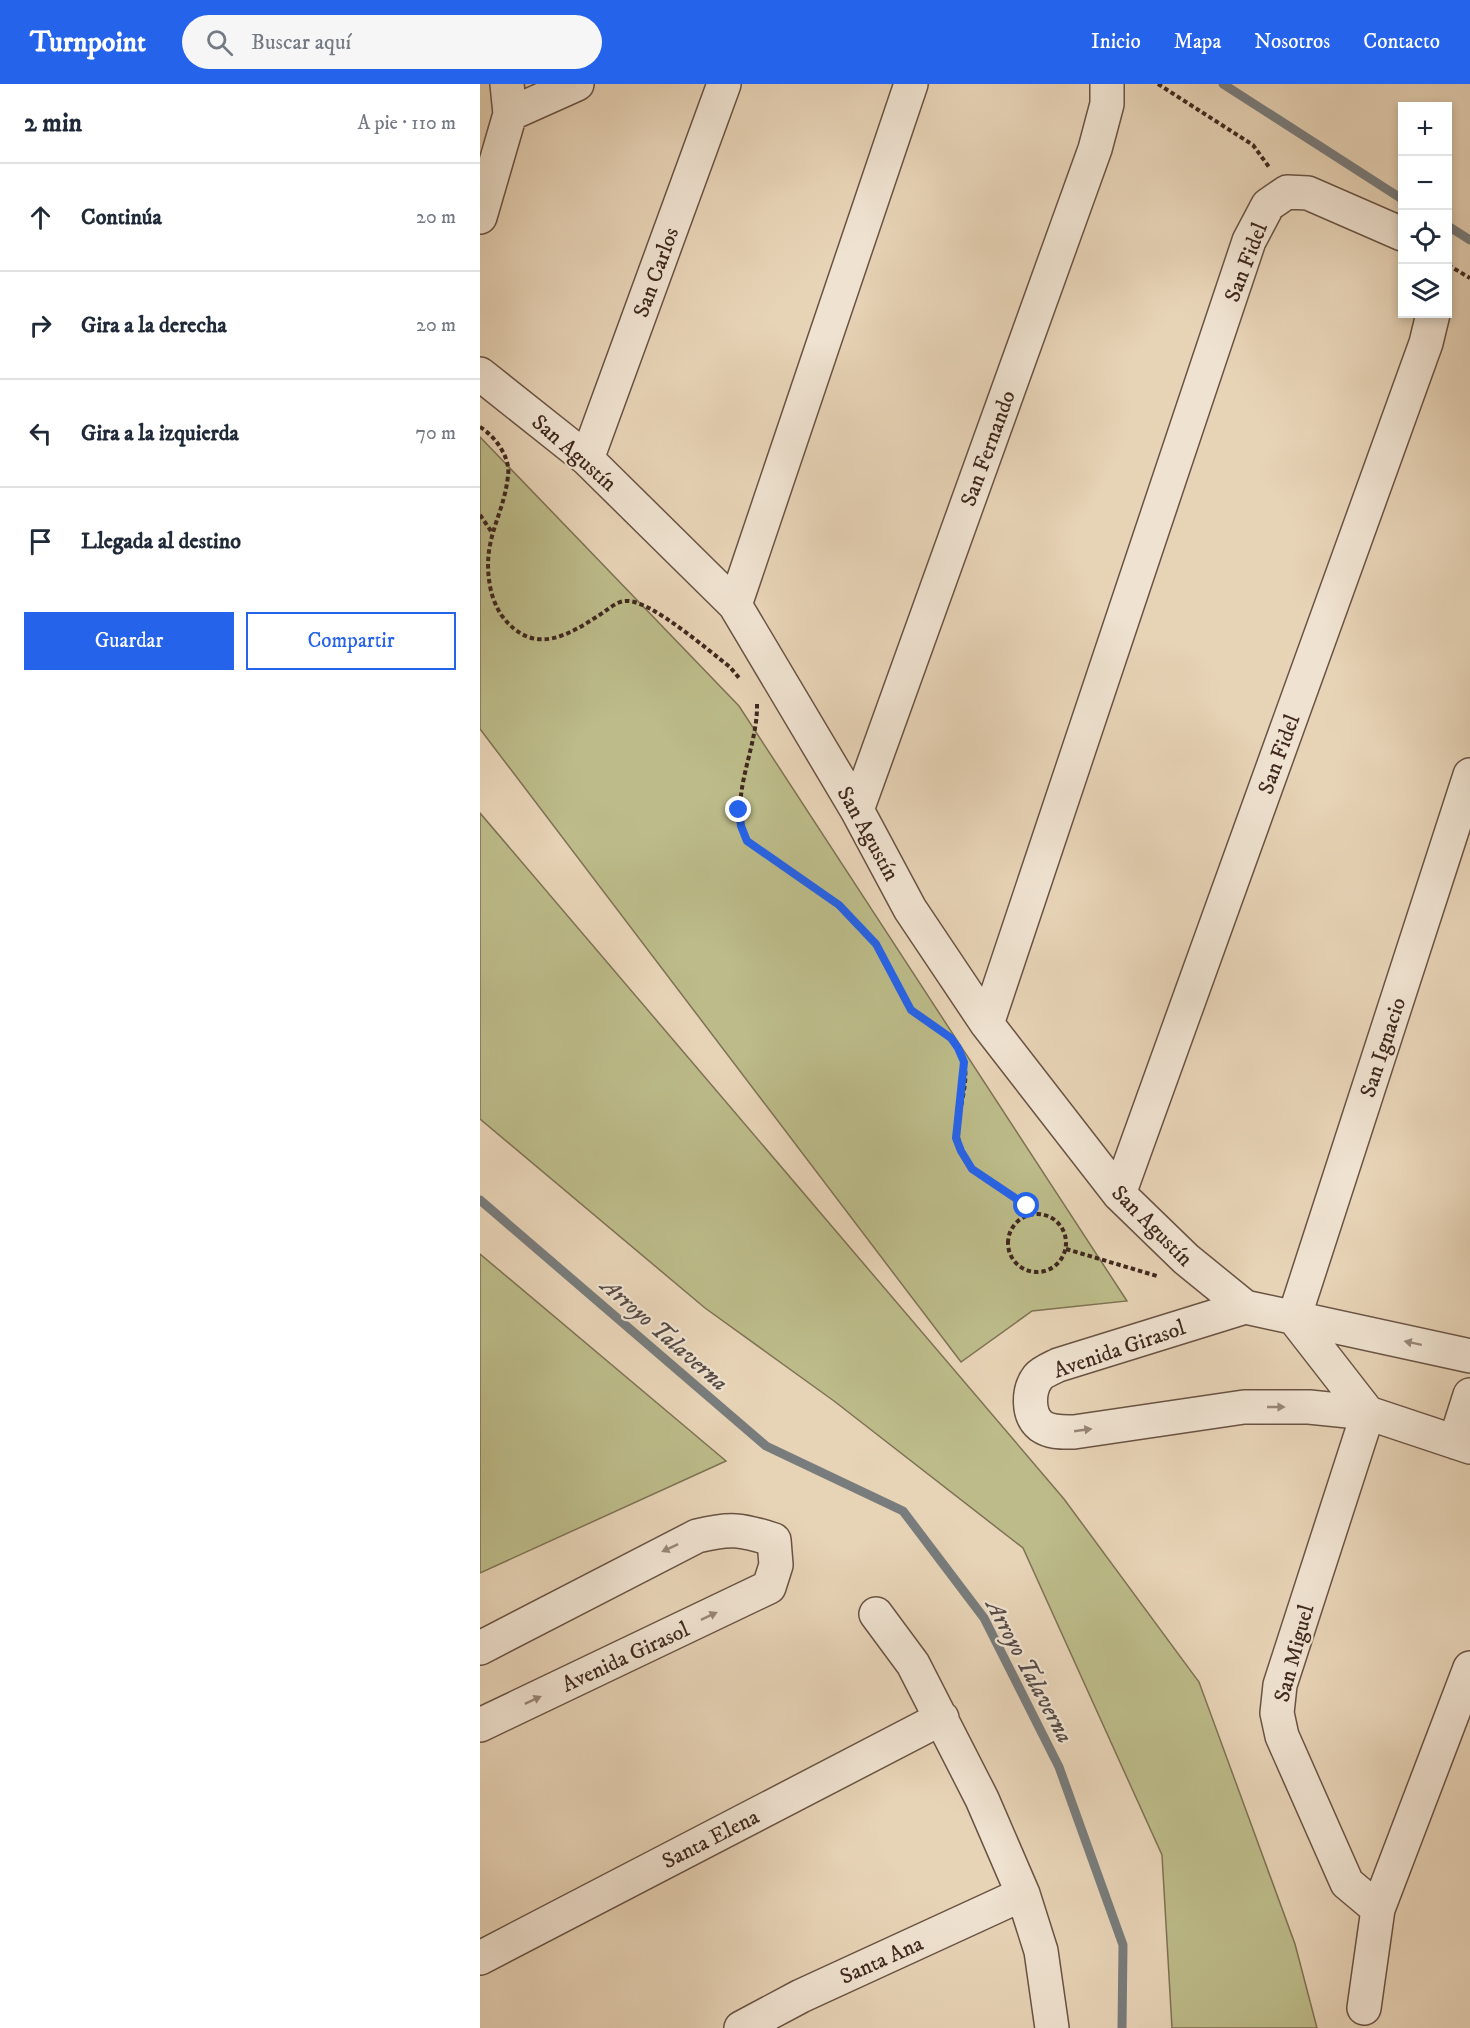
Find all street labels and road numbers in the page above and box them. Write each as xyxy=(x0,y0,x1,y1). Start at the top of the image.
street label: San Fidel xyxy=(1219,219,1274,306)
street label: San Carlos xyxy=(628,224,685,321)
street label: San Fernando xyxy=(955,387,1022,510)
street label: San Agustín xyxy=(526,409,622,498)
street label: San Fidel xyxy=(1253,711,1306,798)
street label: San Agustín xyxy=(831,782,905,886)
street label: San Ignacio xyxy=(1355,994,1412,1101)
street label: San Agustín xyxy=(1106,1180,1199,1273)
street label: Avenida Girasol xyxy=(1050,1314,1189,1385)
street label: San Miguel xyxy=(1268,1601,1321,1705)
street label: Avenida Girasol xyxy=(558,1616,694,1699)
street label: Santa Elena xyxy=(658,1803,764,1875)
street label: Santa Ana xyxy=(836,1930,928,1991)

